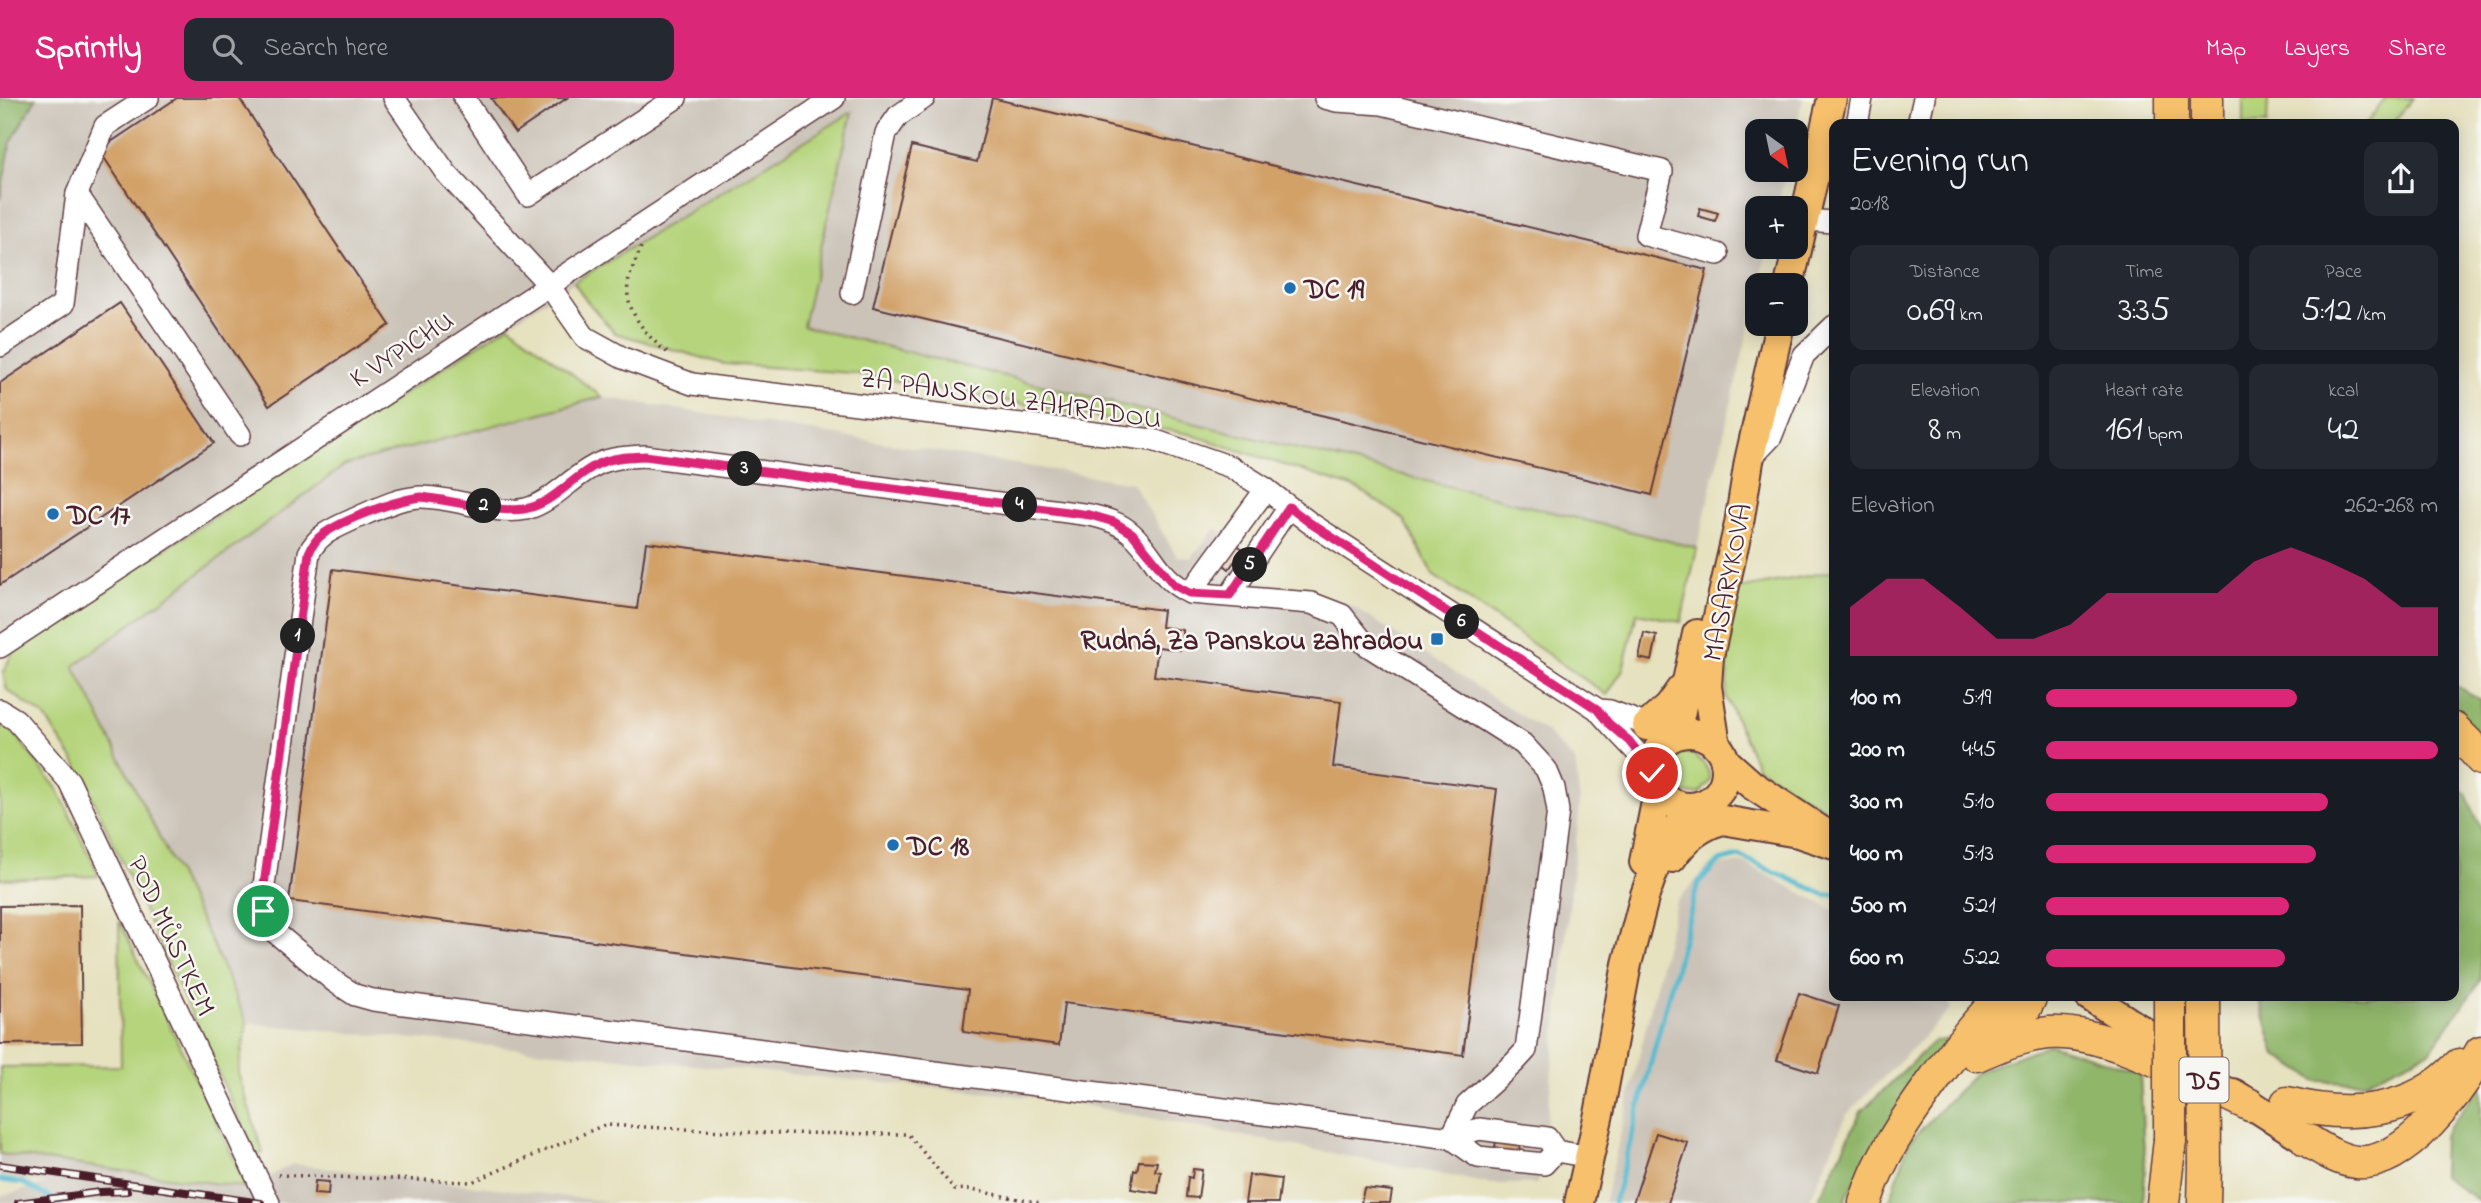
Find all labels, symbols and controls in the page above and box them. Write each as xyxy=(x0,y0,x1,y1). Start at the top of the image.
search box xyxy=(184,18,674,81)
text: Sprintly xyxy=(35,25,142,73)
icon: search xyxy=(208,30,246,68)
text: Search here xyxy=(264,30,388,68)
text: Map xyxy=(2206,32,2246,67)
text: Layers xyxy=(2284,32,2350,67)
text: Share xyxy=(2388,32,2446,67)
north arrow xyxy=(1745,119,1808,182)
map controls xyxy=(1745,119,1808,336)
text: Evening run xyxy=(1850,134,2029,190)
button: share xyxy=(2364,142,2438,216)
text: 20:18 xyxy=(1850,188,1889,221)
button: + xyxy=(1745,196,1808,259)
text: Distance xyxy=(1910,259,1980,286)
text: Time xyxy=(2125,259,2163,286)
text: Pace xyxy=(2325,259,2362,286)
place label: DC 19 xyxy=(1302,271,1365,312)
button: − xyxy=(1745,273,1808,336)
marker: DC 19 xyxy=(1282,280,1298,296)
text: 0.69 xyxy=(1907,286,1955,337)
text: 3:35 xyxy=(2118,286,2170,337)
text: 5:12 xyxy=(2301,286,2352,337)
street label: K VYPICHU xyxy=(343,302,463,400)
text: km xyxy=(1955,302,1983,329)
text: /km xyxy=(2352,302,2386,329)
street label: ZA PANSKOU ZAHRADOU xyxy=(857,359,1164,442)
text: Elevation xyxy=(1910,378,1980,405)
text: Heart rate xyxy=(2105,378,2183,405)
text: kcal xyxy=(2328,378,2358,405)
text: 8 xyxy=(1928,405,1941,456)
text: 161 xyxy=(2105,405,2143,456)
text: 42 xyxy=(2327,405,2359,456)
text: m xyxy=(1941,421,1961,448)
text: bpm xyxy=(2143,421,2183,448)
pin: 3 xyxy=(728,452,762,486)
text: 3 xyxy=(741,455,748,482)
pin: 2 xyxy=(466,488,502,524)
pin: 4 xyxy=(1002,488,1038,522)
text: Elevation xyxy=(1850,490,1935,523)
text: 262–268 m xyxy=(2345,490,2438,523)
text: 4 xyxy=(1016,491,1023,518)
text: 2 xyxy=(479,492,488,519)
place label: DC 17 xyxy=(65,497,131,538)
street label: MASARYKOVA xyxy=(1694,500,1765,665)
marker: DC 17 xyxy=(45,506,61,522)
pin: 5 xyxy=(1232,547,1268,582)
text: 5 xyxy=(1244,551,1255,578)
pin: 6 xyxy=(1444,604,1480,640)
text: 6 xyxy=(1457,608,1466,635)
pin: 1 xyxy=(280,618,316,654)
text: 1 xyxy=(294,622,301,649)
place label: Rudná, Za Panskou zahradou xyxy=(1080,622,1423,663)
marker: Rudná, Za Panskou zahradou xyxy=(1429,631,1445,647)
text: 100 m xyxy=(1850,682,1901,715)
text: 5:19 xyxy=(1962,682,1991,715)
text: 200 m xyxy=(1850,734,1905,767)
text: 4:45 xyxy=(1962,734,1996,767)
pin xyxy=(1622,743,1682,803)
icon: check xyxy=(1633,754,1671,792)
text: 300 m xyxy=(1850,786,1903,819)
text: 5:10 xyxy=(1962,786,1994,819)
place label: DC 18 xyxy=(905,828,970,869)
marker: DC 18 xyxy=(885,837,901,853)
text: 400 m xyxy=(1850,838,1903,871)
text: 5:13 xyxy=(1962,838,1994,871)
street label: POD MŮSTKEM xyxy=(115,849,225,1023)
pin xyxy=(233,881,293,941)
text: 500 m xyxy=(1850,890,1907,923)
text: 5:21 xyxy=(1962,890,1996,923)
icon: arrive xyxy=(244,892,282,930)
text: 600 m xyxy=(1850,942,1904,975)
text: 5:22 xyxy=(1962,942,2000,975)
road number: D5 xyxy=(2180,1057,2228,1102)

